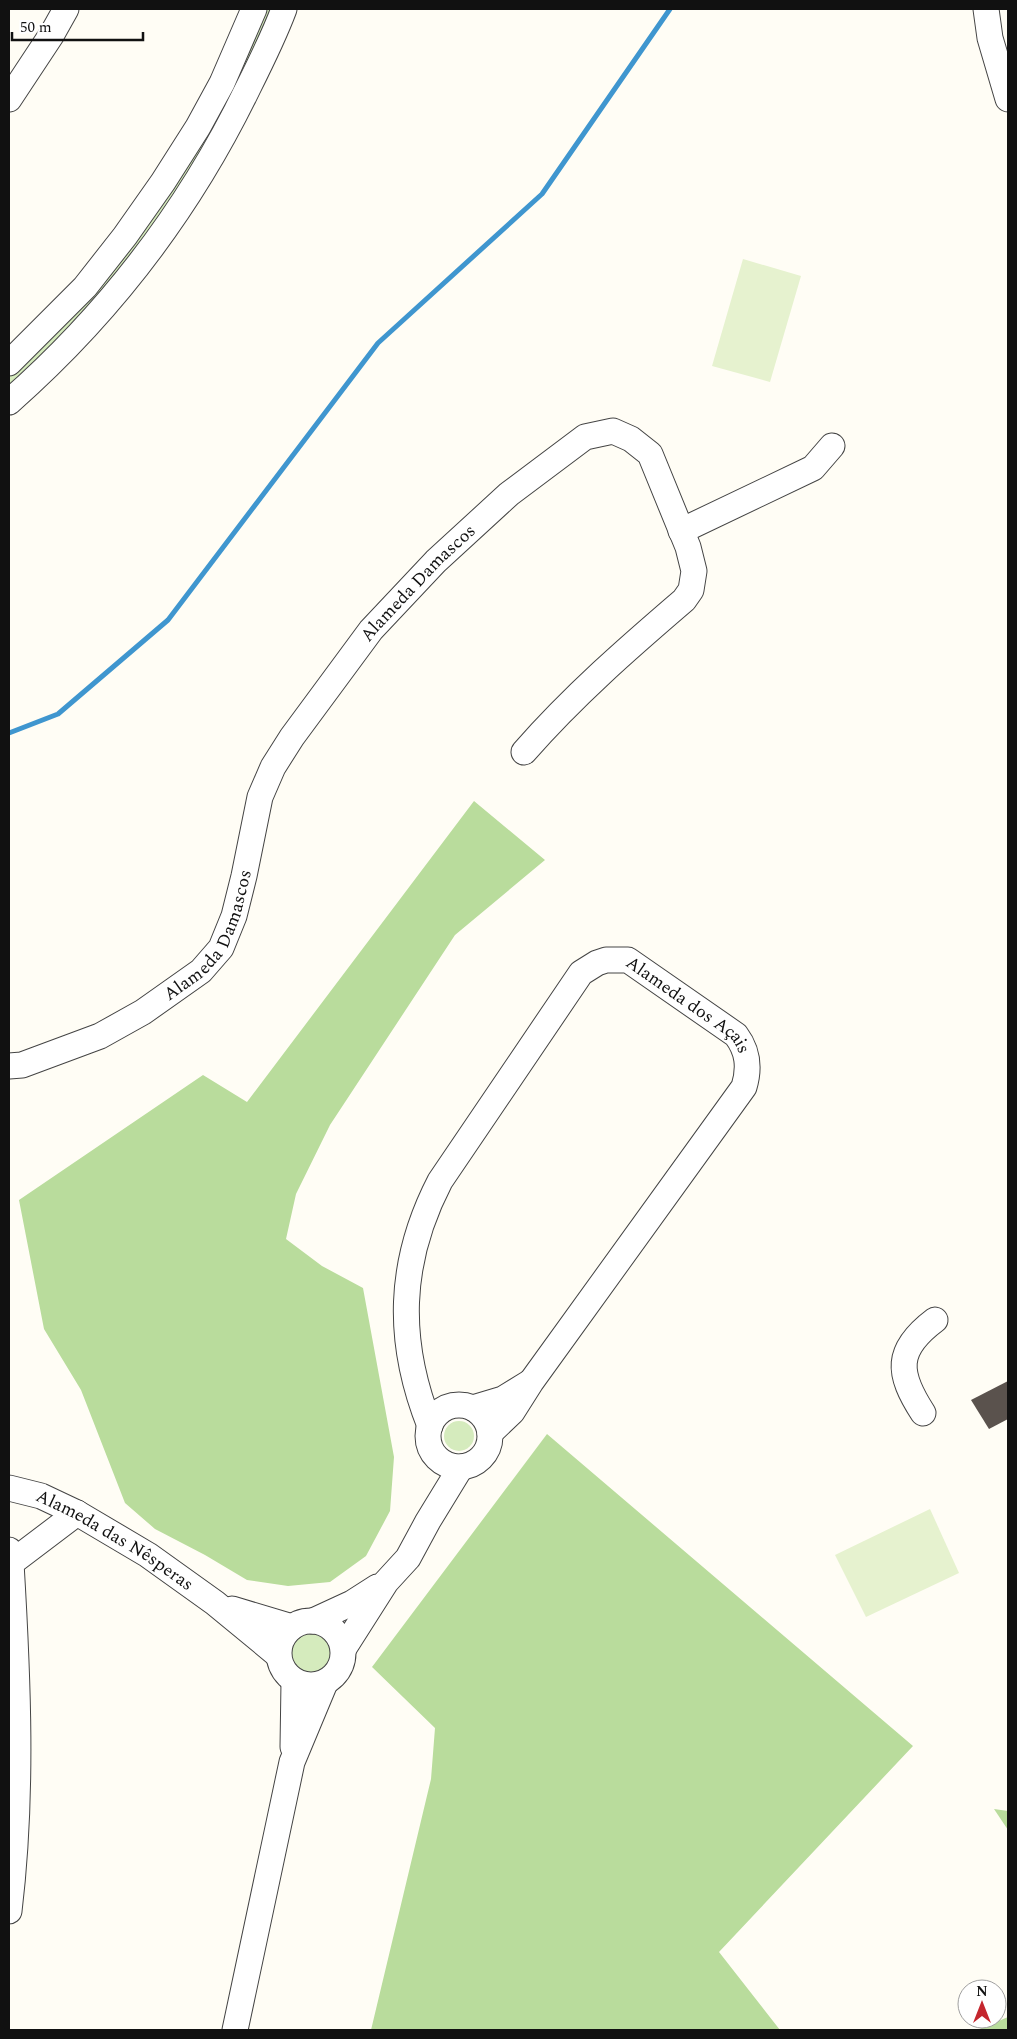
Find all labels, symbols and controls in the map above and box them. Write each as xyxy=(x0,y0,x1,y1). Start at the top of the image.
scale bar xyxy=(12,10,144,42)
text: 50 m xyxy=(20,16,52,39)
street label: Alameda Damascos xyxy=(353,518,482,647)
street label: Alameda Damascos xyxy=(158,867,258,1007)
street label: Alameda dos Açais xyxy=(620,949,758,1057)
street label: Alameda das Nêsperas xyxy=(32,1482,200,1597)
north arrow xyxy=(957,1979,1007,2029)
text: N xyxy=(976,1981,988,2002)

